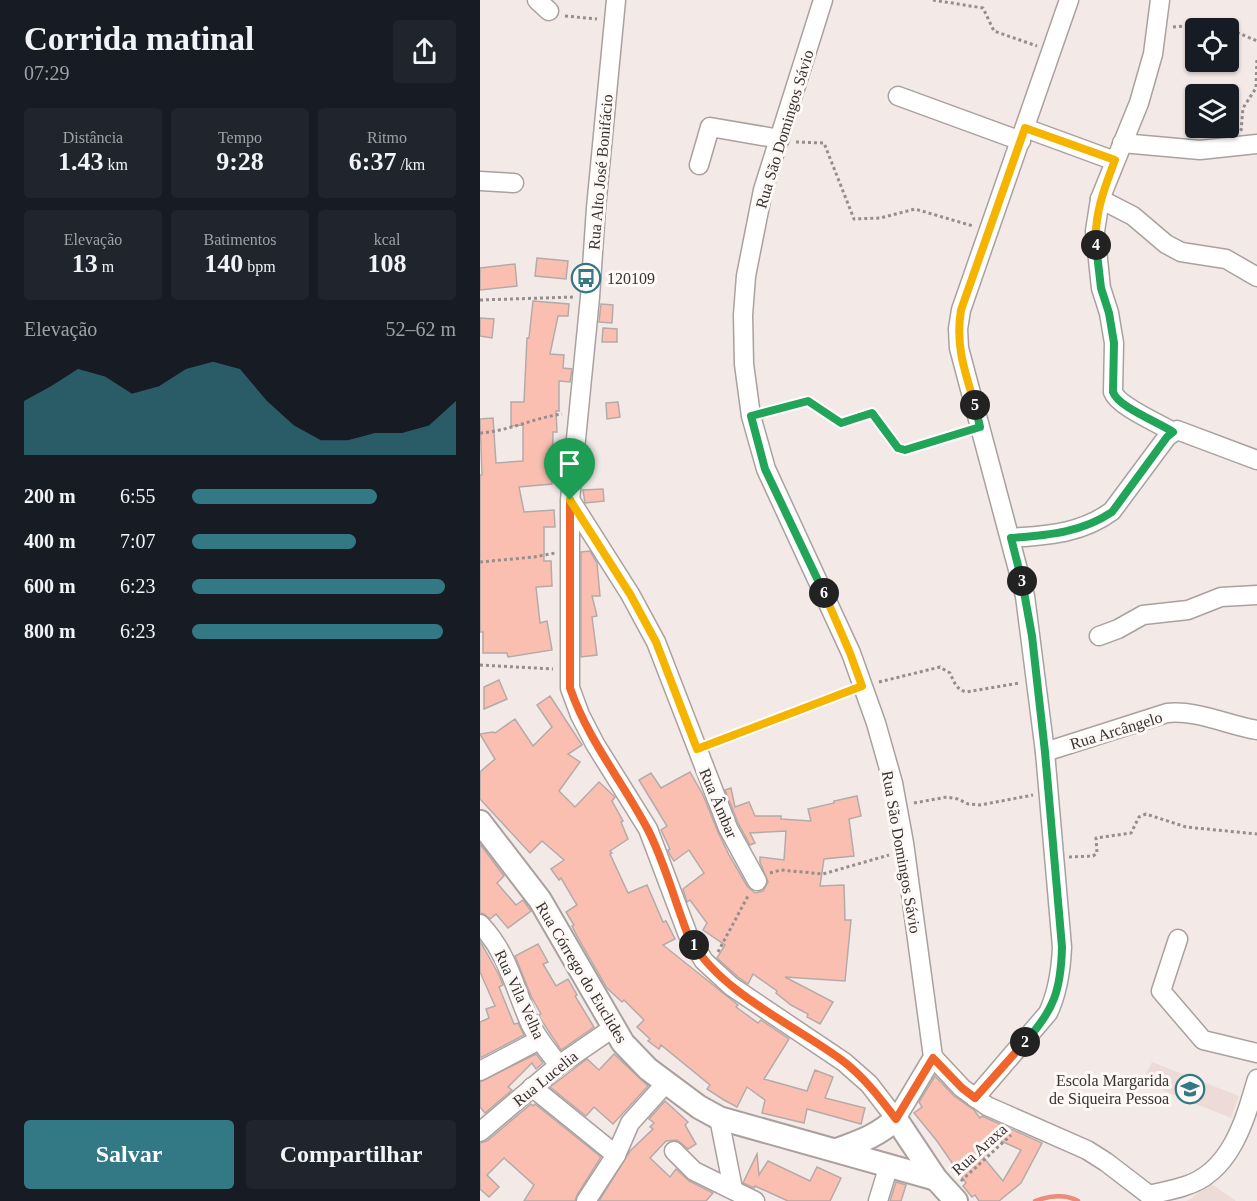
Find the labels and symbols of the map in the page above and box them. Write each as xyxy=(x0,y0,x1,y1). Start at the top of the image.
street label: Rua São Domingos Sávio xyxy=(752,48,818,211)
street label: Rua Alto José Bonifácio xyxy=(585,94,616,250)
pin: 4 xyxy=(1081,230,1111,260)
bus stop icon: 120109 xyxy=(570,262,602,294)
place label: 120109 xyxy=(607,270,655,287)
pin: 5 xyxy=(960,390,990,420)
pin xyxy=(544,438,595,500)
pin: 3 xyxy=(1007,566,1037,596)
pin: 6 xyxy=(809,578,839,608)
street label: Rua Arcângelo xyxy=(1068,708,1165,754)
street label: Rua Âmbar xyxy=(696,765,742,841)
street label: Rua São Domingos Sávio xyxy=(878,769,924,935)
street label: Rua Córrego do Euclides xyxy=(532,899,630,1046)
pin: 1 xyxy=(679,930,709,960)
street label: Rua Vila Velha xyxy=(492,947,548,1041)
pin: 2 xyxy=(1010,1027,1040,1057)
street label: Rua Lucelia xyxy=(510,1047,581,1109)
place label: Escola Margarida de Siqueira Pessoa xyxy=(1049,1072,1169,1108)
school or university icon: Escola Margarida de Siqueira Pessoa xyxy=(1174,1073,1206,1105)
street label: Rua Araxa xyxy=(948,1120,1010,1178)

